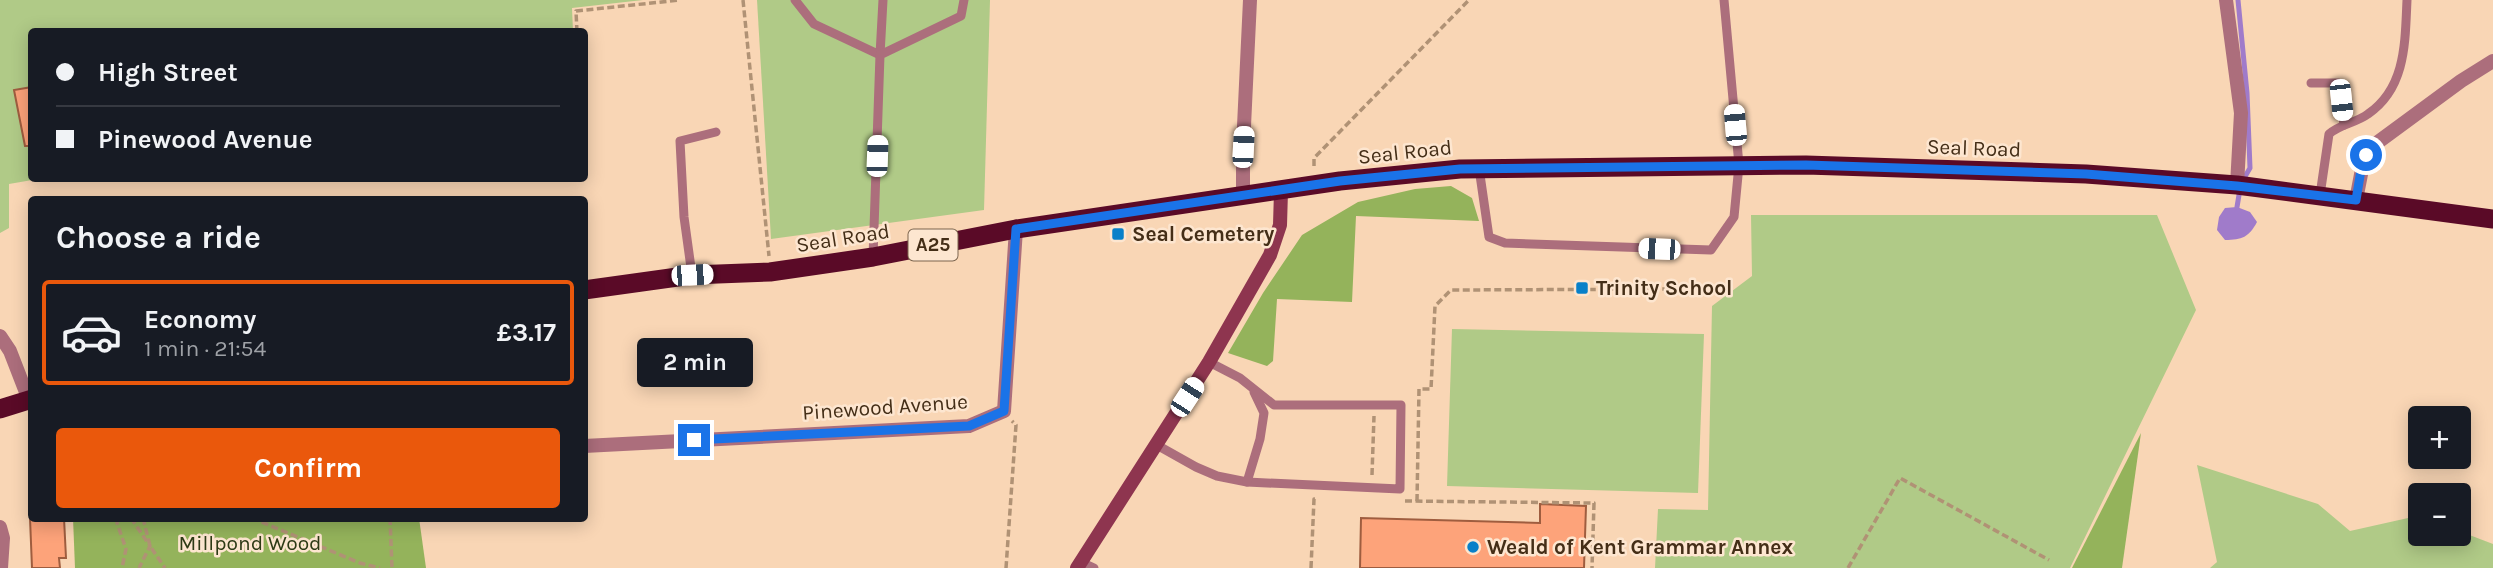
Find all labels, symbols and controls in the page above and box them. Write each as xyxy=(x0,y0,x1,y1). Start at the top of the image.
text: High Street xyxy=(98,57,238,88)
car xyxy=(2329,78,2354,122)
car xyxy=(1723,103,1748,147)
text: Pinewood Avenue xyxy=(98,124,313,155)
car xyxy=(1232,125,1255,169)
street label: Seal Road xyxy=(1926,134,2022,162)
car xyxy=(866,135,889,177)
street label: Seal Road xyxy=(1357,135,1453,169)
route start xyxy=(2350,139,2382,171)
text: Choose a ride xyxy=(56,219,261,256)
street label: Seal Road xyxy=(795,219,891,257)
place label: Seal Cemetery xyxy=(1132,222,1275,246)
marker: Seal Cemetery xyxy=(1110,226,1126,242)
road number: A25 xyxy=(908,230,958,260)
car xyxy=(1638,238,1681,260)
car xyxy=(671,263,714,287)
place label: Trinity School xyxy=(1596,276,1732,300)
marker: Trinity School xyxy=(1574,280,1590,296)
icon: car xyxy=(60,301,123,364)
text: Economy xyxy=(144,304,256,335)
text: £3.17 xyxy=(496,317,556,348)
text: 1 min · 21:54 xyxy=(144,335,266,362)
callout: 2 min xyxy=(636,338,752,388)
text: 2 min xyxy=(663,349,727,376)
car xyxy=(1167,374,1208,420)
street label: Pinewood Avenue xyxy=(801,389,969,425)
map controls xyxy=(2408,406,2471,546)
button: + xyxy=(2408,406,2471,469)
route end xyxy=(678,424,710,456)
button: Confirm xyxy=(56,428,560,508)
button: − xyxy=(2408,483,2471,546)
park label: Millpond Wood xyxy=(178,531,322,555)
place label: Weald of Kent Grammar Annex xyxy=(1487,535,1793,559)
marker: Weald of Kent Grammar Annex xyxy=(1465,539,1481,555)

